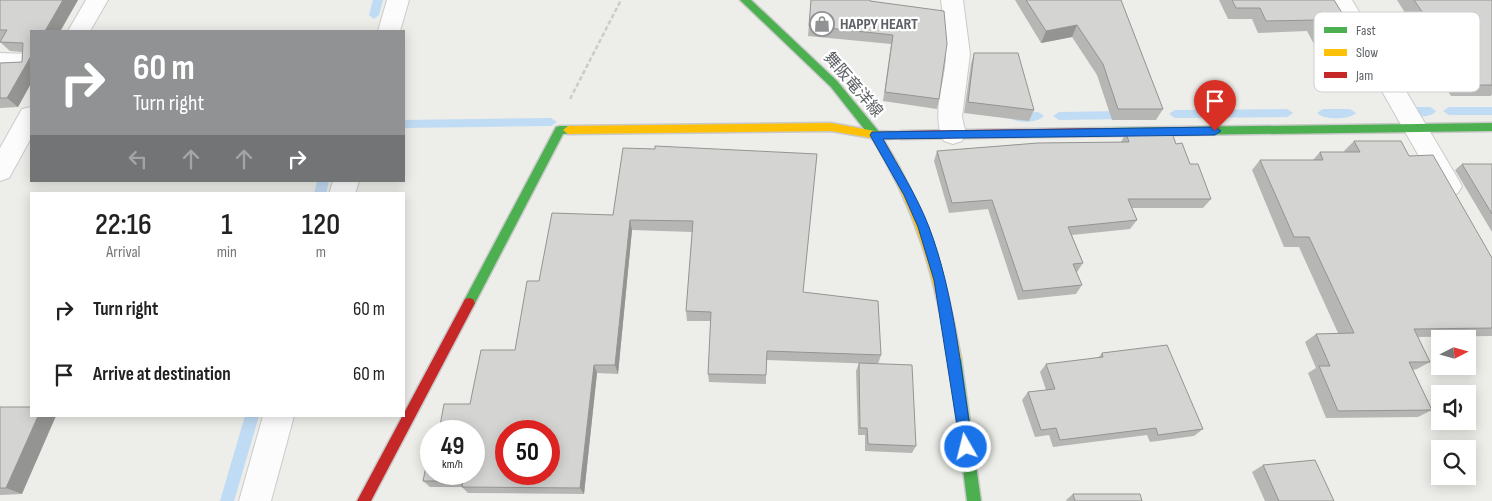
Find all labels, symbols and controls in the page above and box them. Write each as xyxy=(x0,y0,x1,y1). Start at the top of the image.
shop icon: HAPPY HEART xyxy=(809,11,835,37)
legend xyxy=(1314,12,1480,92)
place label: HAPPY HEART xyxy=(840,15,918,34)
text: Fast xyxy=(1356,22,1376,39)
text: Slow xyxy=(1356,44,1378,61)
text: 60 m xyxy=(133,47,195,90)
street label: 舞阪竜洋線 xyxy=(820,49,886,121)
icon: right xyxy=(50,50,115,115)
text: Jam xyxy=(1355,67,1373,84)
pin xyxy=(1194,80,1236,131)
icon: arrive xyxy=(1201,87,1229,115)
text: Turn right xyxy=(133,90,204,117)
icon: left xyxy=(124,145,152,173)
icon: ahead xyxy=(177,145,205,173)
icon: ahead xyxy=(230,145,258,173)
icon: right xyxy=(283,145,311,173)
text: 22:16 xyxy=(95,207,152,243)
text: 1 xyxy=(221,207,232,243)
text: 120 xyxy=(302,207,340,243)
text: Arrival xyxy=(106,243,141,262)
text: min xyxy=(217,243,237,262)
text: m xyxy=(316,243,326,262)
icon: right xyxy=(50,296,78,324)
text: Turn right xyxy=(93,298,158,321)
text: 60 m xyxy=(353,298,385,321)
north arrow xyxy=(1431,330,1476,375)
map controls xyxy=(1431,330,1476,485)
icon: arrive xyxy=(50,361,78,389)
text: Arrive at destination xyxy=(93,363,231,386)
text: 60 m xyxy=(353,363,385,386)
button: sound xyxy=(1431,385,1476,430)
speed limit sign: 50 xyxy=(495,420,560,485)
position arrow xyxy=(939,420,991,472)
text: 49 xyxy=(441,431,464,462)
button: search xyxy=(1431,440,1476,485)
text: km/h xyxy=(442,457,463,472)

